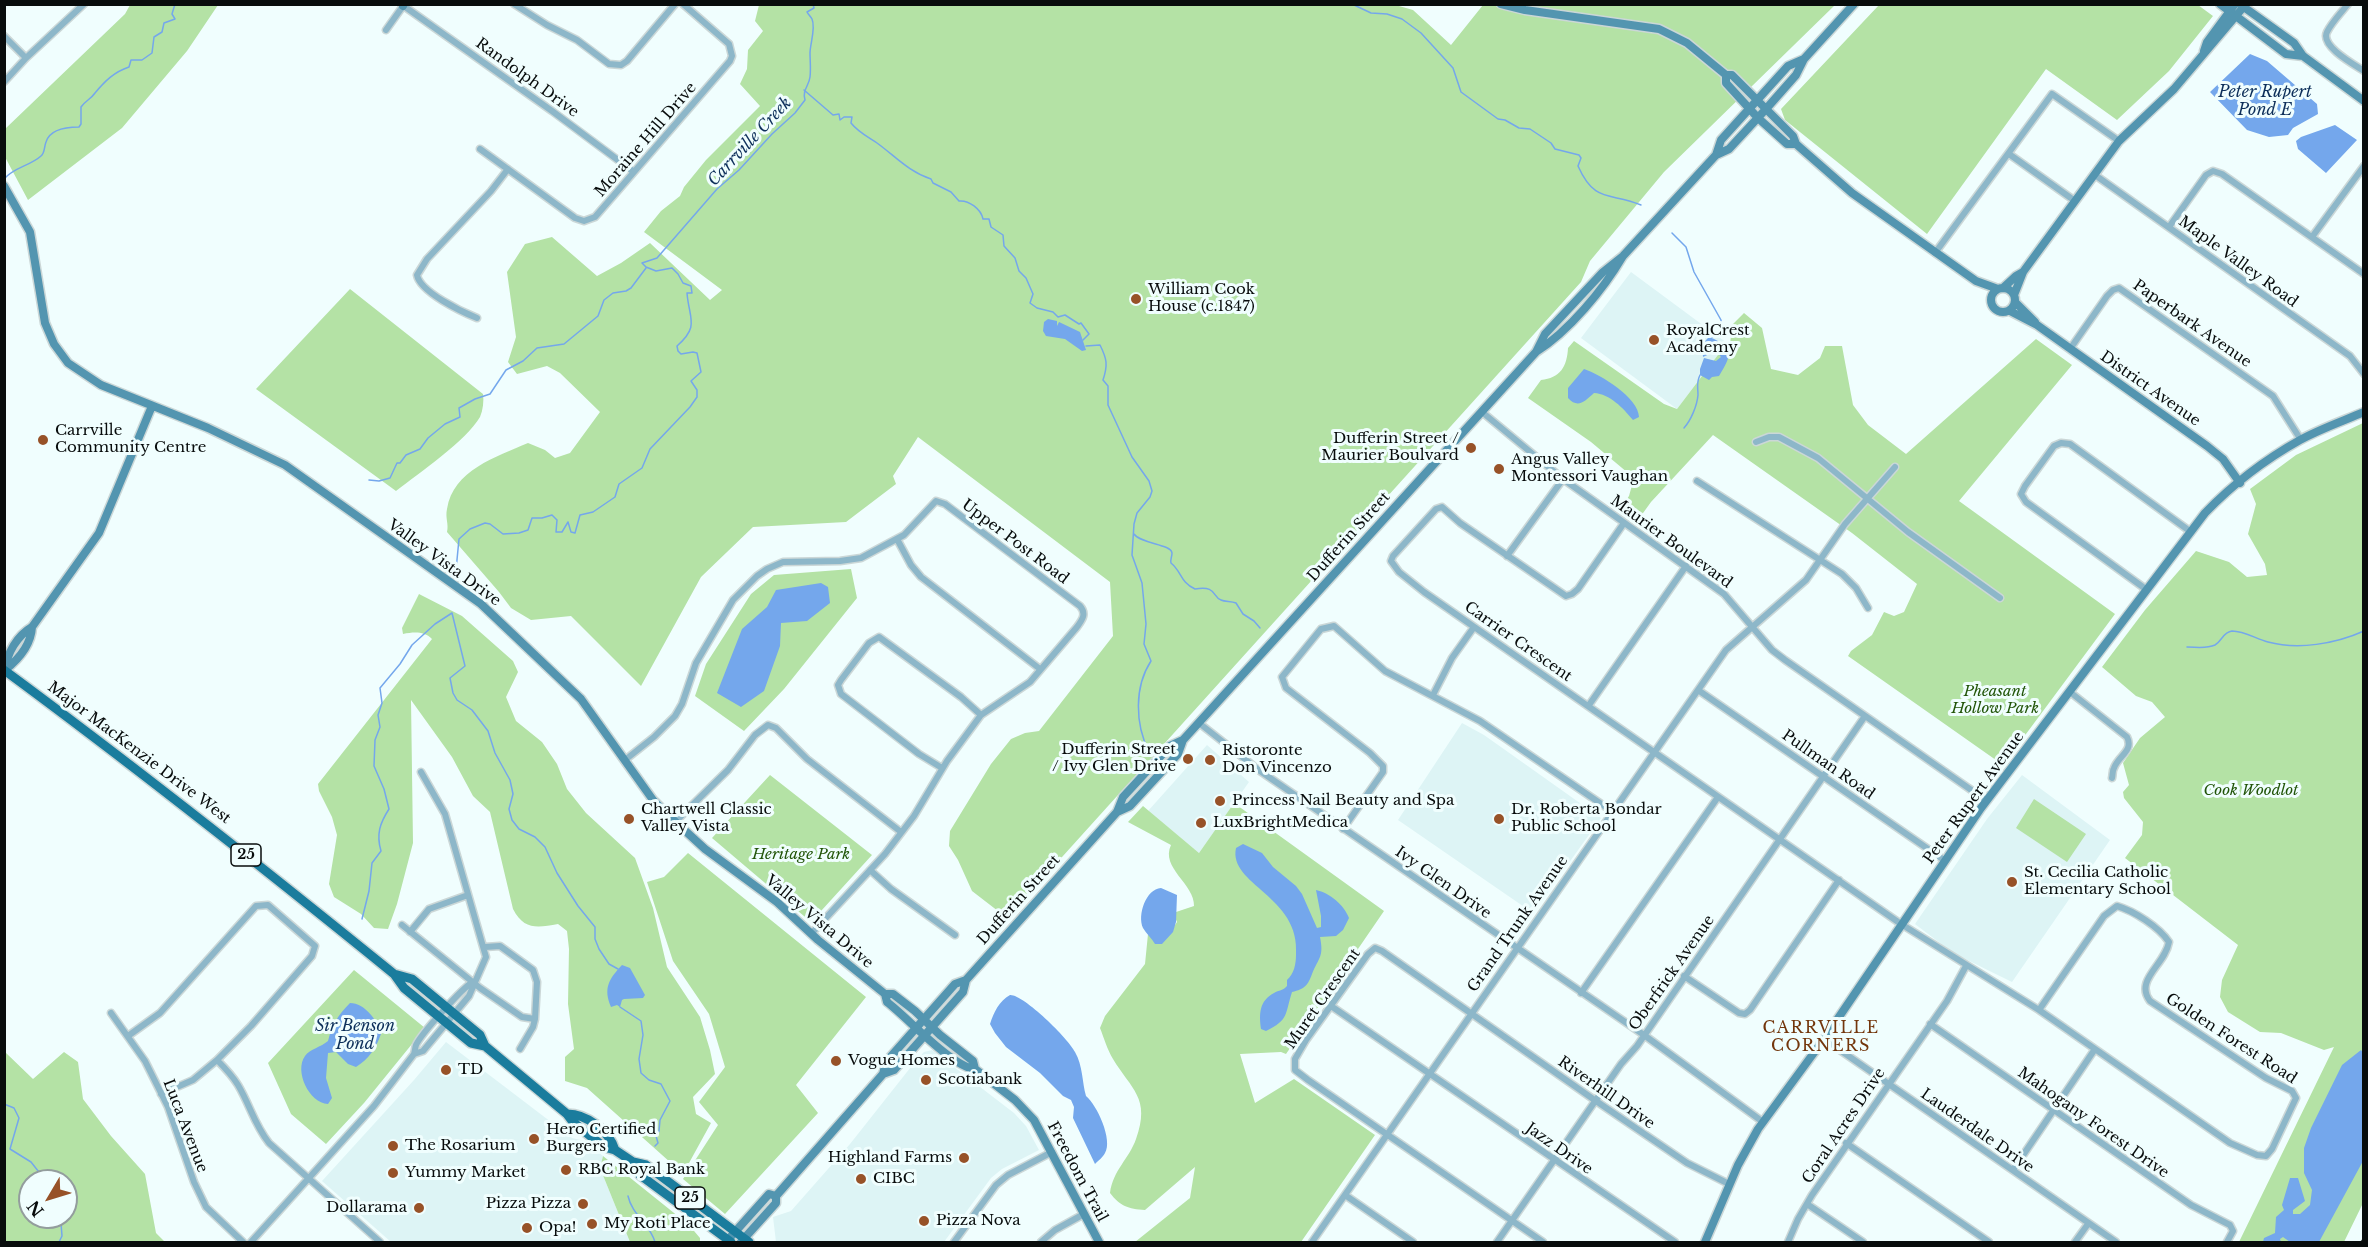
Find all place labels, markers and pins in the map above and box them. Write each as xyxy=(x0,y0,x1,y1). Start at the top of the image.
place label: William Cook House (c.1847) xyxy=(1148,281,1255,316)
marker: William Cook House (c.1847) xyxy=(1129,292,1143,306)
place label: RoyalCrest Academy xyxy=(1666,322,1750,357)
marker: RoyalCrest Academy xyxy=(1647,333,1661,347)
place label: Carrville Community Centre xyxy=(55,422,206,457)
place label: Dufferin Street / Maurier Boulvard xyxy=(1321,430,1459,465)
marker: Carrville Community Centre xyxy=(36,433,50,447)
marker: Dufferin Street / Maurier Boulvard xyxy=(1464,441,1478,455)
place label: Angus Valley Montessori Vaughan xyxy=(1511,451,1668,486)
marker: Angus Valley Montessori Vaughan xyxy=(1492,462,1506,476)
place label: Dufferin Street / Ivy Glen Drive xyxy=(1052,741,1176,776)
place label: Ristoronte Don Vincenzo xyxy=(1222,742,1332,777)
marker: Dufferin Street / Ivy Glen Drive xyxy=(1181,752,1195,766)
marker: Ristoronte Don Vincenzo xyxy=(1203,753,1217,767)
place label: Princess Nail Beauty and Spa xyxy=(1232,792,1454,810)
marker: Princess Nail Beauty and Spa xyxy=(1213,794,1227,808)
place label: Chartwell Classic Valley Vista xyxy=(641,801,772,836)
place label: Dr. Roberta Bondar Public School xyxy=(1511,801,1662,836)
marker: Chartwell Classic Valley Vista xyxy=(622,812,636,826)
marker: Dr. Roberta Bondar Public School xyxy=(1492,812,1506,826)
place label: LuxBrightMedica xyxy=(1213,814,1348,832)
marker: LuxBrightMedica xyxy=(1194,816,1208,830)
place label: St. Cecilia Catholic Elementary School xyxy=(2024,864,2171,899)
marker: St. Cecilia Catholic Elementary School xyxy=(2005,875,2019,889)
place label: Vogue Homes xyxy=(848,1052,955,1070)
marker: Vogue Homes xyxy=(829,1054,843,1068)
place label: TD xyxy=(458,1061,483,1079)
marker: TD xyxy=(439,1063,453,1077)
place label: Scotiabank xyxy=(938,1071,1022,1089)
marker: Scotiabank xyxy=(919,1073,933,1087)
place label: Hero Certified Burgers xyxy=(546,1121,656,1156)
marker: Hero Certified Burgers xyxy=(527,1132,541,1146)
place label: The Rosarium xyxy=(405,1137,515,1155)
marker: The Rosarium xyxy=(386,1139,400,1153)
place label: Highland Farms xyxy=(828,1149,952,1167)
marker: Highland Farms xyxy=(957,1151,971,1165)
place label: RBC Royal Bank xyxy=(578,1161,705,1179)
marker: RBC Royal Bank xyxy=(559,1163,573,1177)
place label: Yummy Market xyxy=(405,1164,526,1182)
marker: Yummy Market xyxy=(386,1166,400,1180)
place label: CIBC xyxy=(873,1170,915,1188)
marker: CIBC xyxy=(854,1172,868,1186)
place label: Pizza Pizza xyxy=(486,1195,571,1213)
marker: Pizza Pizza xyxy=(576,1197,590,1211)
place label: Dollarama xyxy=(326,1199,407,1217)
marker: Dollarama xyxy=(412,1201,426,1215)
place label: Pizza Nova xyxy=(936,1212,1021,1230)
marker: Pizza Nova xyxy=(917,1214,931,1228)
place label: My Roti Place xyxy=(604,1215,710,1233)
marker: My Roti Place xyxy=(585,1217,599,1231)
place label: Opa! xyxy=(539,1219,576,1237)
marker: Opa! xyxy=(520,1221,534,1235)

